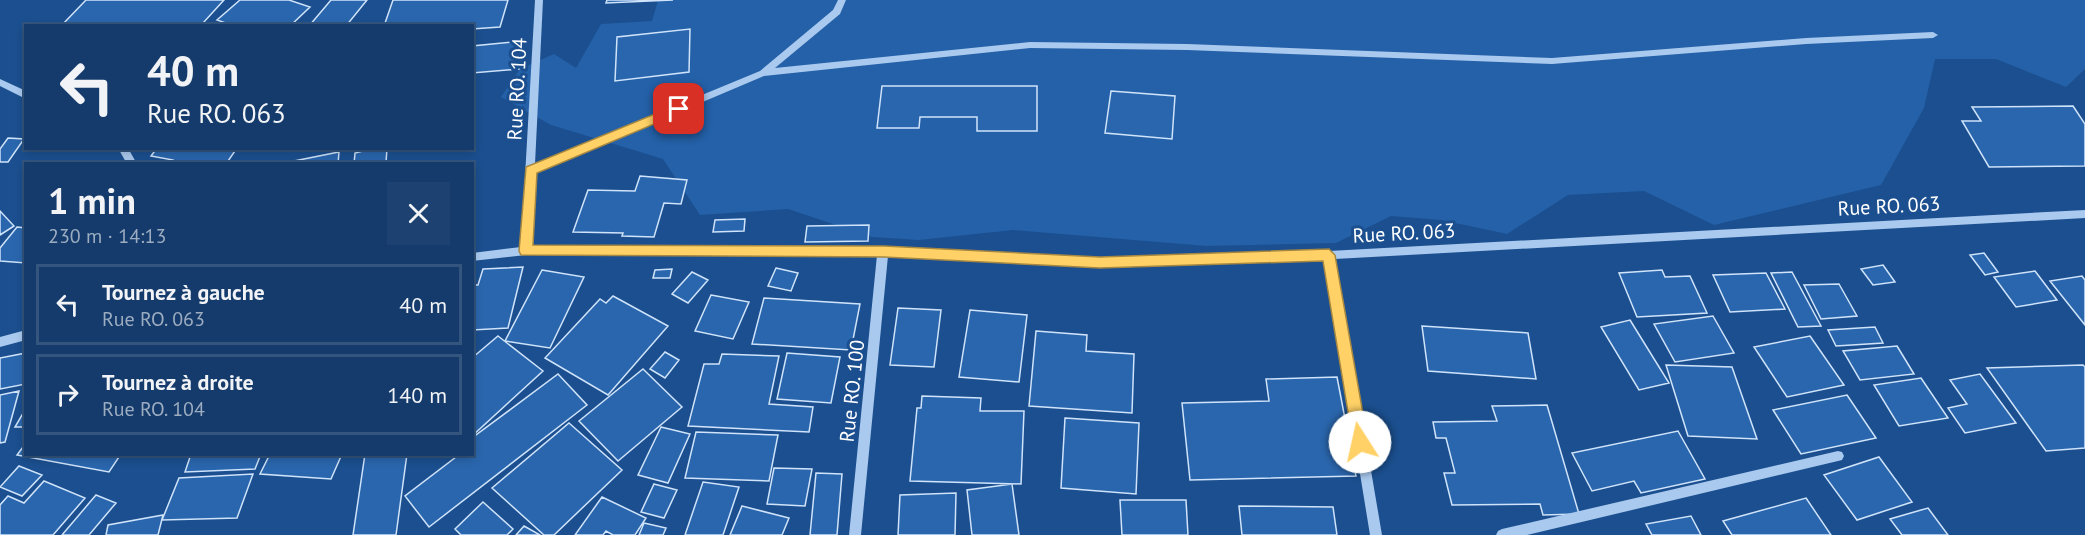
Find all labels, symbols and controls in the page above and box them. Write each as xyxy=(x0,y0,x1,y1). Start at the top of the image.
street label: Rue RO. 104 xyxy=(501,37,533,141)
text: 40 m xyxy=(147,43,239,98)
icon: left xyxy=(48,48,126,126)
pin xyxy=(653,83,704,134)
icon: arrive xyxy=(662,92,695,125)
text: Rue RO. 063 xyxy=(147,96,286,130)
text: 1 min xyxy=(48,177,136,224)
button: close xyxy=(387,182,450,245)
street label: Rue RO. 063 xyxy=(1837,190,1941,222)
street label: Rue RO. 063 xyxy=(1352,217,1456,249)
text: 230 m · 14:13 xyxy=(48,223,166,249)
text: Tournez à gauche xyxy=(102,278,265,306)
icon: left xyxy=(51,288,84,321)
text: 40 m xyxy=(399,291,447,319)
text: Rue RO. 063 xyxy=(102,306,205,332)
street label: Rue RO. 100 xyxy=(834,338,870,443)
text: Tournez à droite xyxy=(102,368,254,396)
icon: right xyxy=(51,378,84,411)
text: 140 m xyxy=(387,381,447,409)
text: Rue RO. 104 xyxy=(102,396,205,422)
position arrow xyxy=(1328,410,1392,474)

